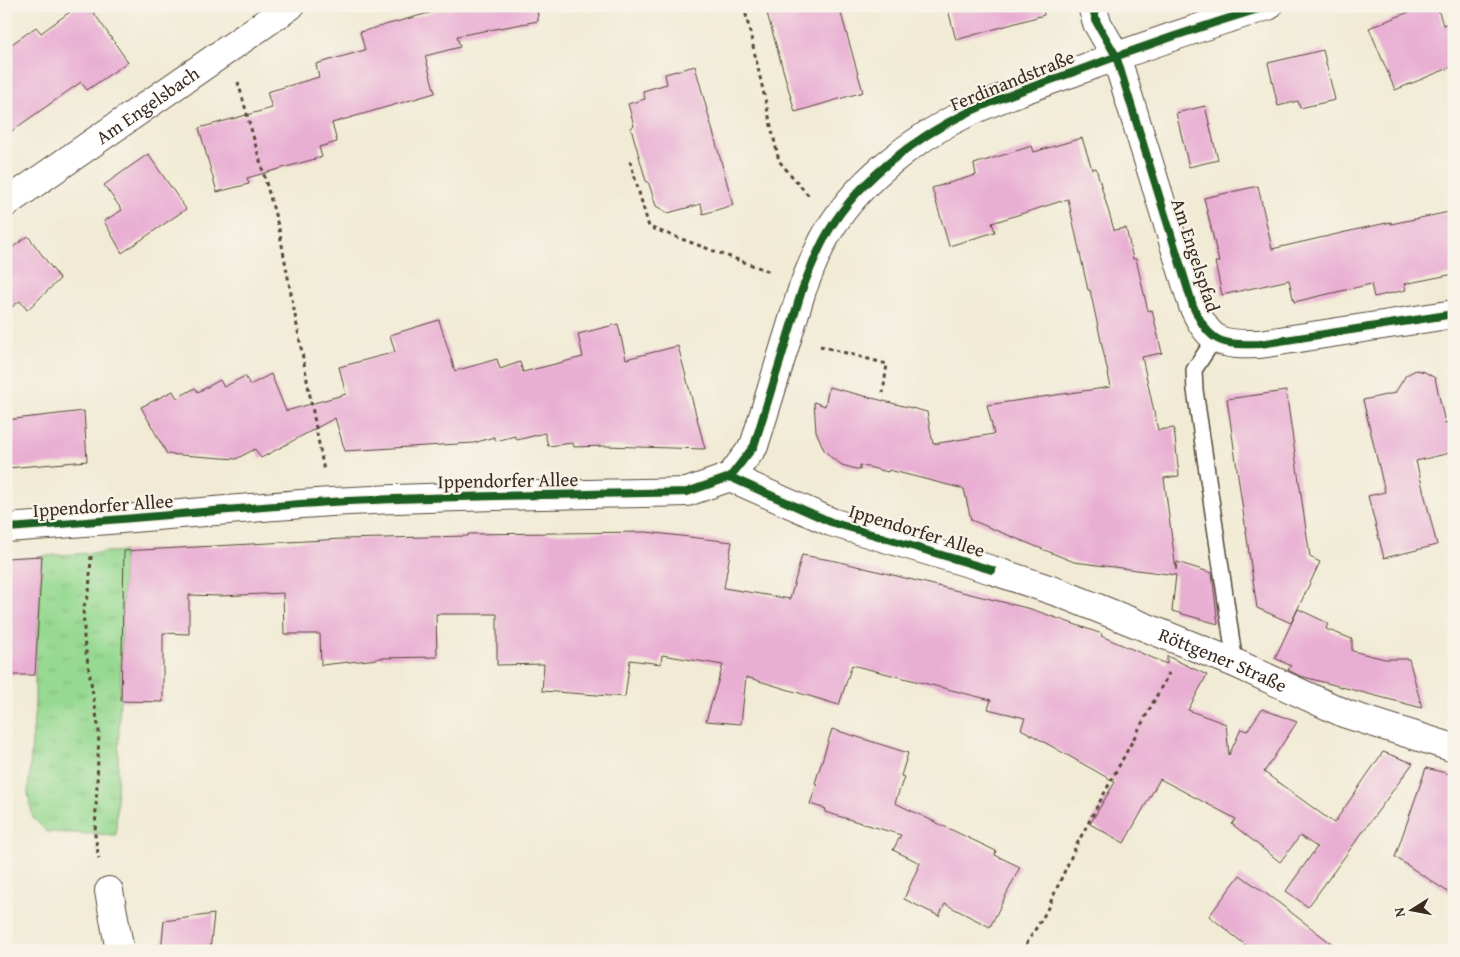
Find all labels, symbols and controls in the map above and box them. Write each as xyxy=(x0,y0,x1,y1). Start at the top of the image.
street label: Ferdinandstraße xyxy=(946,42,1078,118)
street label: Am Engelsbach xyxy=(90,59,205,151)
street label: Am Engelspfad xyxy=(1164,194,1228,316)
street label: Ippendorfer Allee xyxy=(437,465,579,495)
street label: Ippendorfer Allee xyxy=(32,486,174,524)
street label: Ippendorfer Allee xyxy=(846,496,988,564)
street label: Röttgener Straße xyxy=(1155,620,1292,699)
north arrow xyxy=(1388,884,1438,934)
text: N xyxy=(1388,905,1410,919)

